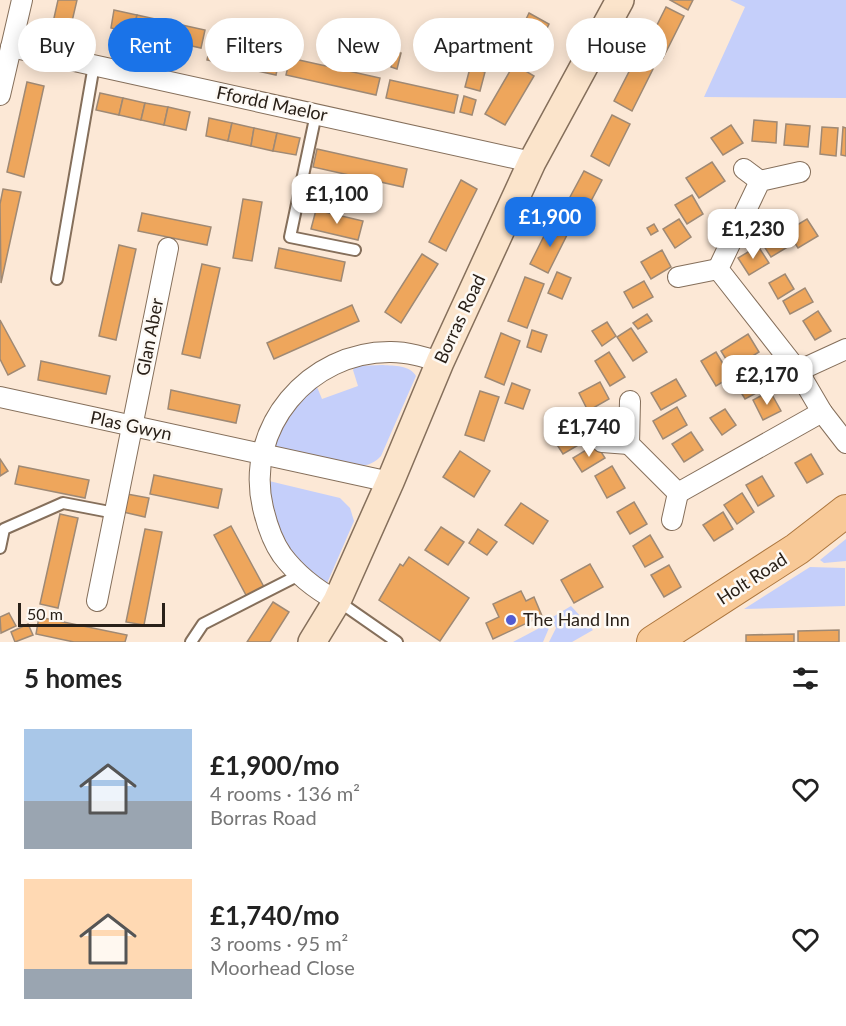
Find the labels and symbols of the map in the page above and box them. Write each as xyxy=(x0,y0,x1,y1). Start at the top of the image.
street label: Ffordd Maelor xyxy=(215,81,330,126)
pin: £1,100 xyxy=(288,174,386,225)
pin: £1,900 xyxy=(501,197,599,248)
pin: £1,230 xyxy=(704,209,802,260)
street label: Borras Road xyxy=(429,270,489,367)
street label: Glan Aber xyxy=(131,296,167,377)
pin: £2,170 xyxy=(718,355,816,406)
street label: Plas Gwyn xyxy=(88,406,174,444)
pin: £1,740 xyxy=(540,407,638,458)
street label: Holt Road xyxy=(712,547,791,609)
scale bar xyxy=(18,600,165,628)
place label: The Hand Inn xyxy=(523,608,630,630)
marker: The Hand Inn xyxy=(504,613,518,627)

